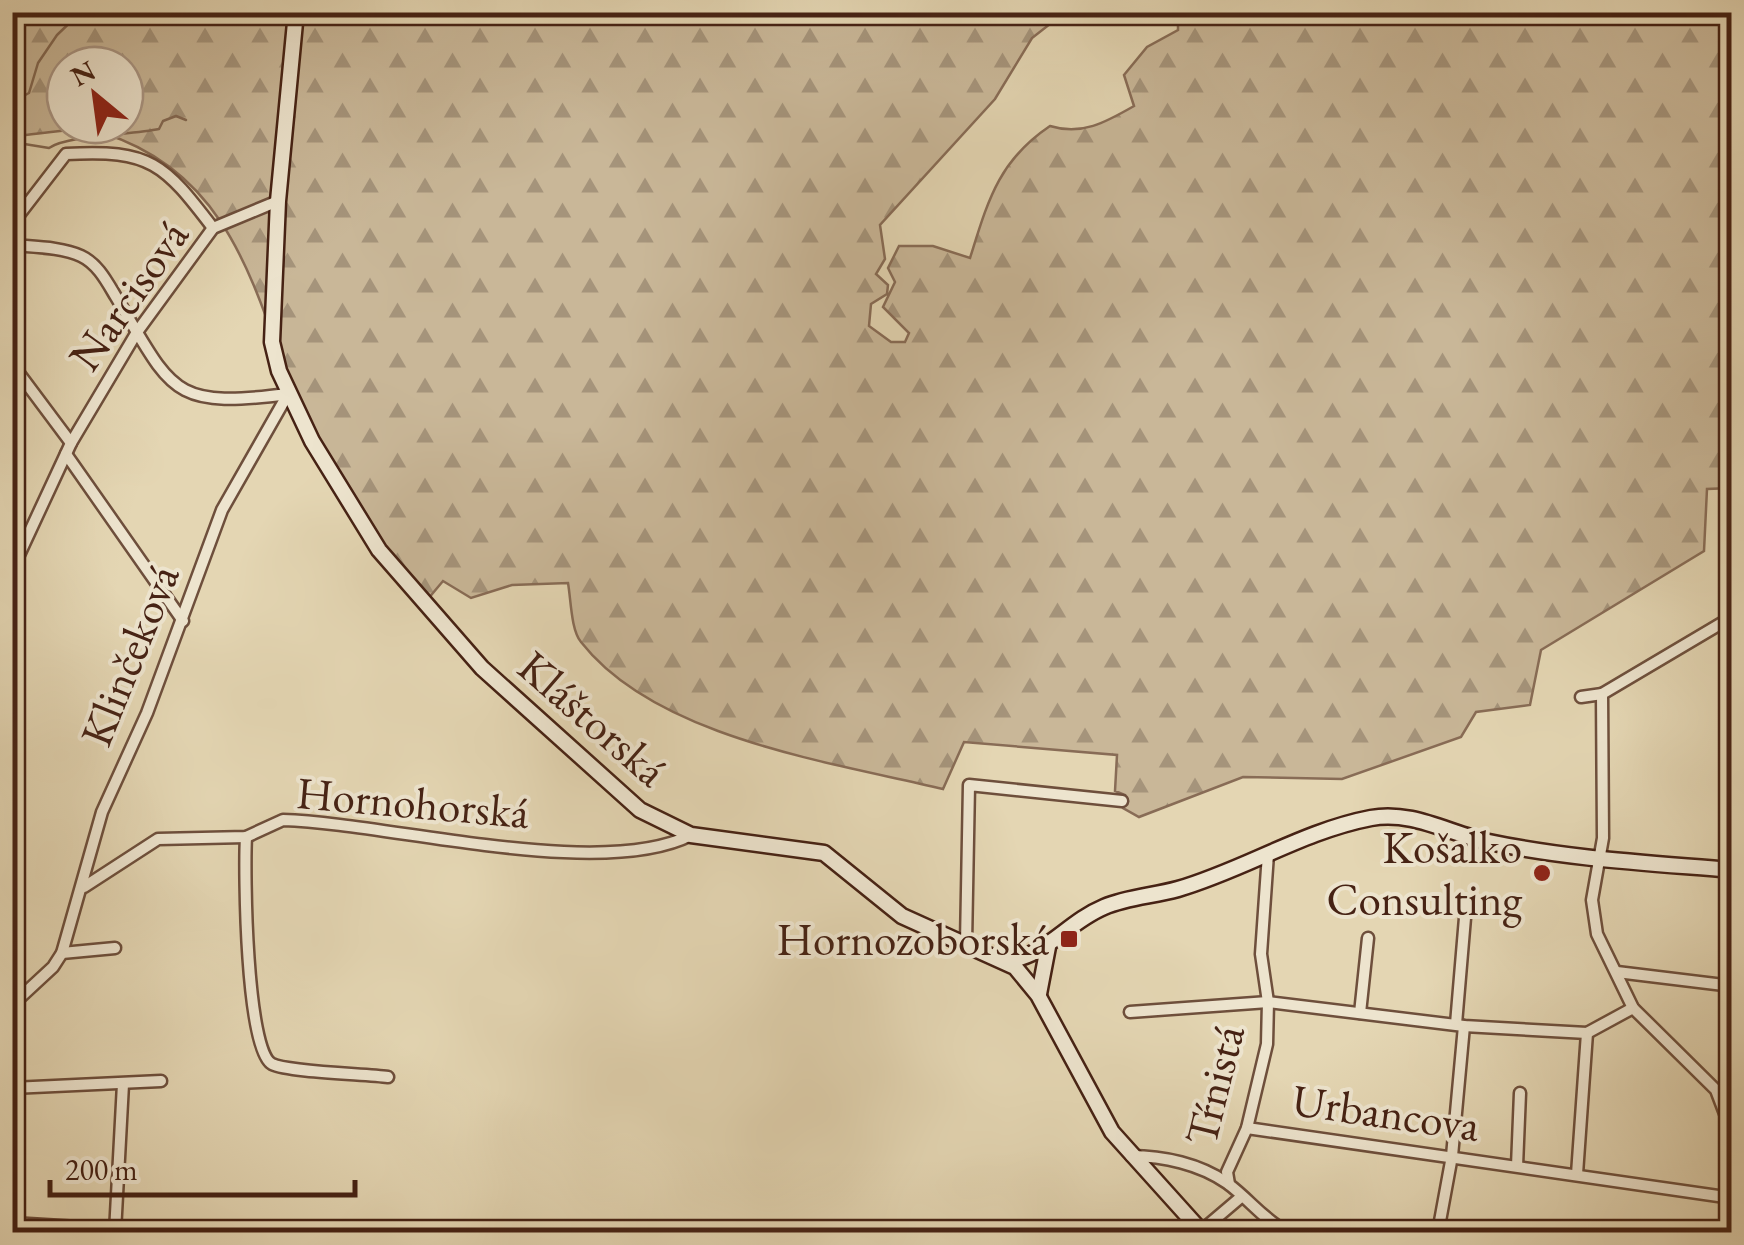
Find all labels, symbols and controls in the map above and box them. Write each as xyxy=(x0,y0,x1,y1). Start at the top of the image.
north arrow xyxy=(45,45,145,145)
text: N xyxy=(64,52,102,94)
street label: Narcisová xyxy=(55,208,201,382)
street label: Klinčeková xyxy=(66,556,192,754)
street label: Kláštorská xyxy=(506,637,680,799)
street label: Hornohorská xyxy=(294,763,532,841)
place label: Košalko Consulting xyxy=(1326,818,1522,928)
marker: Košalko Consulting xyxy=(1531,862,1553,884)
place label: Hornozoborská xyxy=(777,910,1049,968)
marker: Hornozoborská xyxy=(1058,928,1080,950)
street label: Tŕnistá xyxy=(1171,1019,1257,1151)
street label: Urbancova xyxy=(1289,1070,1483,1154)
scale bar xyxy=(50,1135,355,1197)
text: 200 m xyxy=(65,1150,138,1189)

